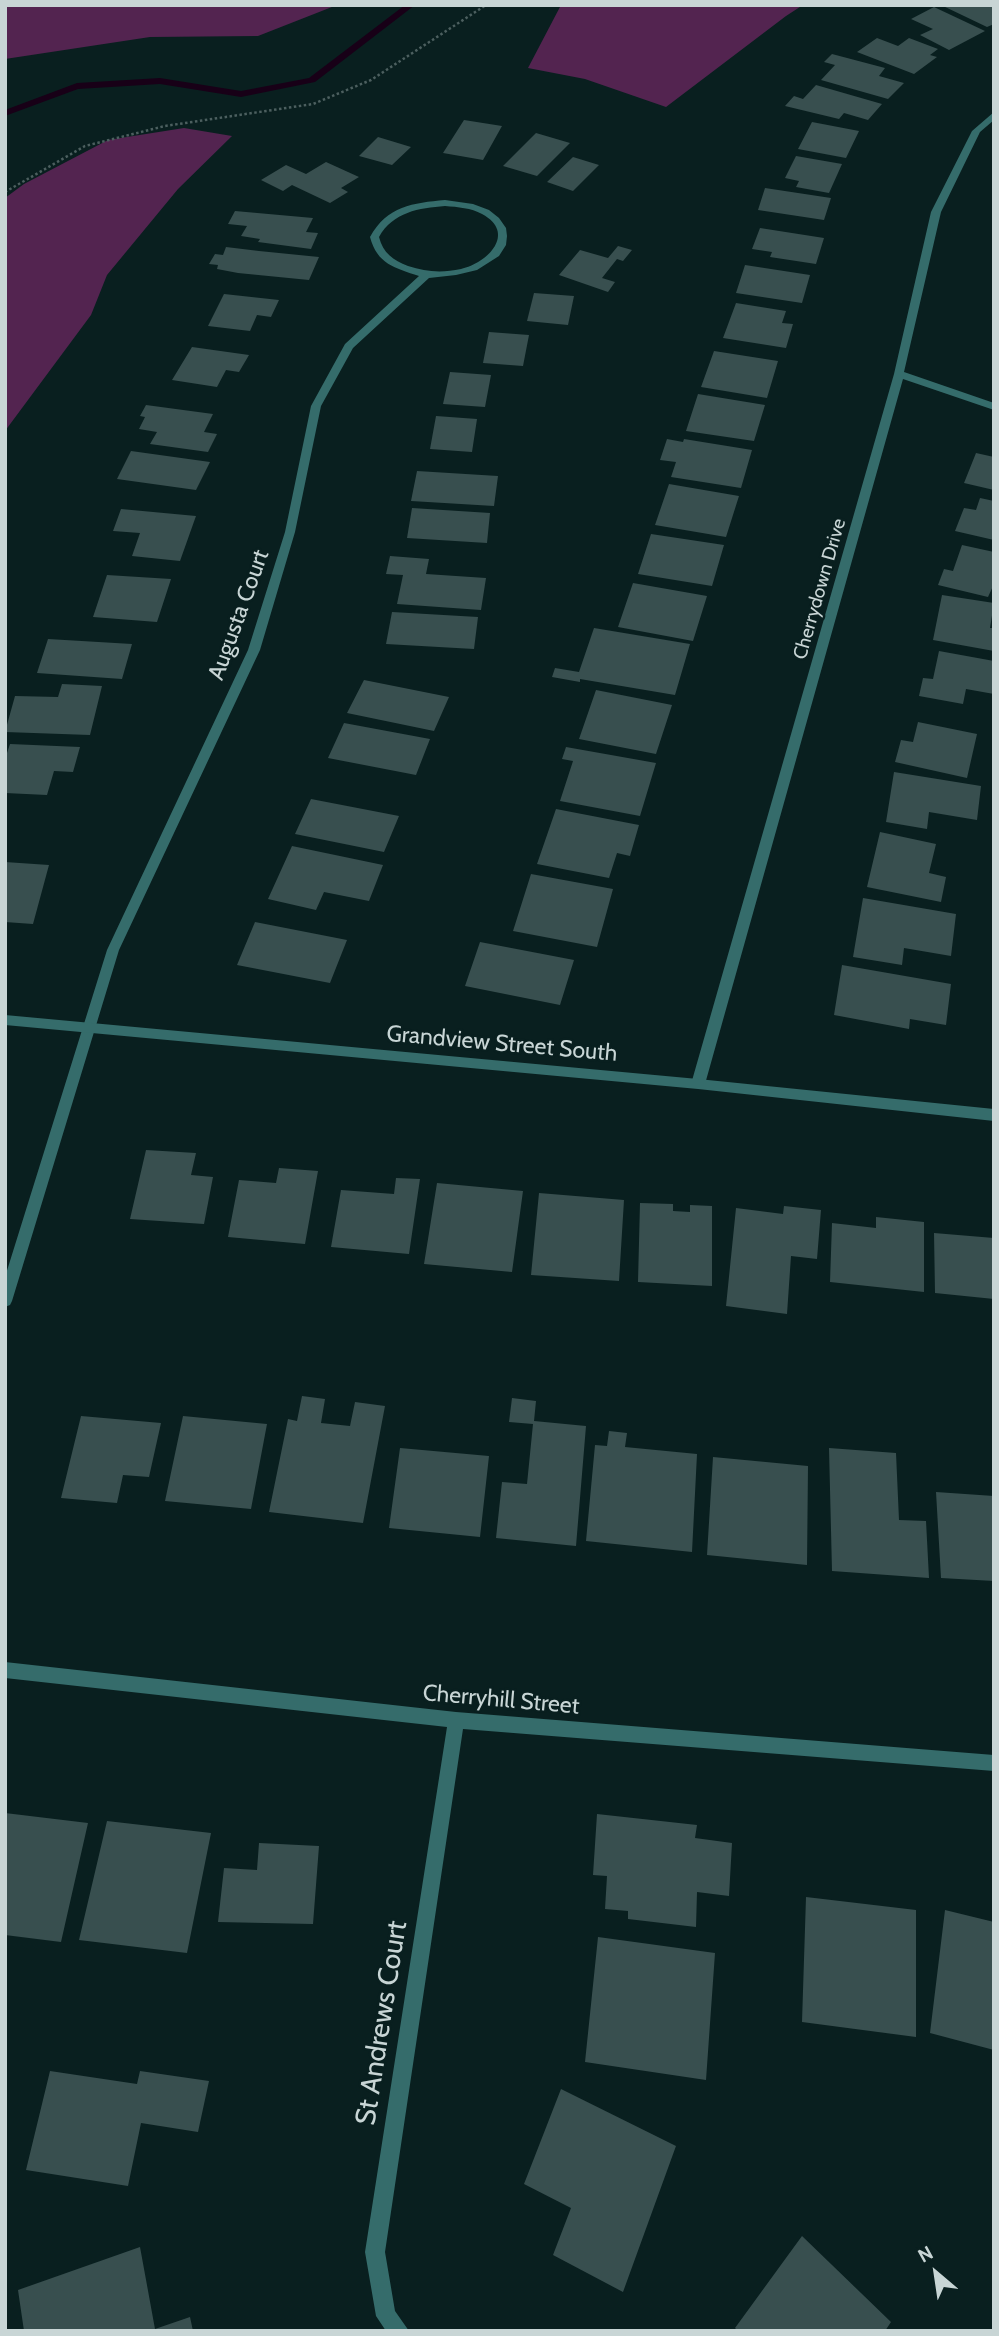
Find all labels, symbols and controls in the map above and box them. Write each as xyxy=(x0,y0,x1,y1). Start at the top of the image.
street label: Cherrydown Drive xyxy=(789,516,851,662)
street label: Augusta Court xyxy=(203,546,275,684)
street label: Grandview Street South xyxy=(385,1020,619,1068)
street label: Cherryhill Street xyxy=(422,1679,580,1721)
street label: St Andrews Court xyxy=(349,1918,415,2128)
north arrow xyxy=(901,2238,971,2308)
text: N xyxy=(914,2241,937,2268)

